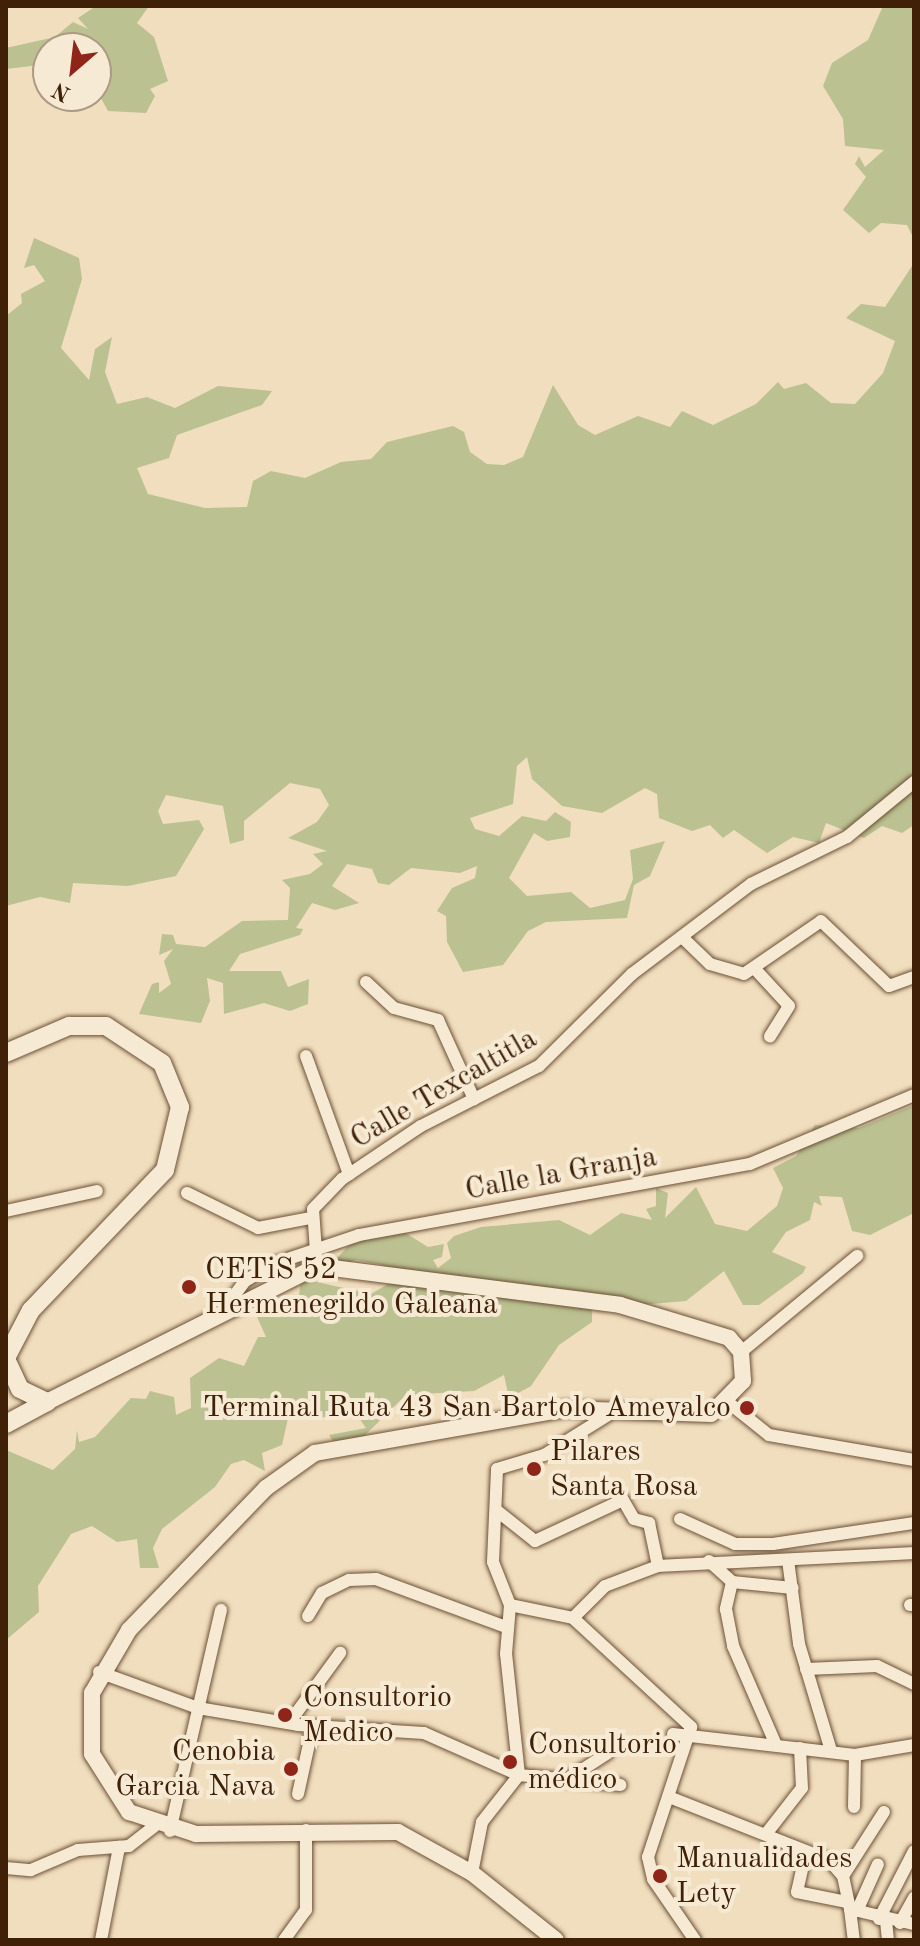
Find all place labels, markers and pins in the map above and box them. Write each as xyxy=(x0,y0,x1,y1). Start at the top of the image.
place label: CETiS 52 Hermenegildo Galeana xyxy=(205,1252,498,1322)
marker: CETiS 52 Hermenegildo Galeana xyxy=(180,1278,198,1296)
place label: Terminal Ruta 43 San Bartolo Ameyalco xyxy=(203,1390,731,1426)
marker: Terminal Ruta 43 San Bartolo Ameyalco xyxy=(738,1399,756,1417)
place label: Pilares Santa Rosa xyxy=(550,1434,698,1504)
marker: Pilares Santa Rosa xyxy=(525,1460,543,1478)
place label: Consultorio Medico xyxy=(303,1680,452,1750)
marker: Consultorio Medico xyxy=(274,1704,296,1726)
place label: Consultorio médico xyxy=(528,1727,677,1798)
place label: Cenobia Garcia Nava xyxy=(115,1734,275,1804)
marker: Consultorio médico xyxy=(499,1751,521,1773)
marker: Cenobia Garcia Nava xyxy=(282,1760,300,1778)
place label: Manualidades Lety xyxy=(676,1841,852,1912)
marker: Manualidades Lety xyxy=(651,1867,669,1885)

